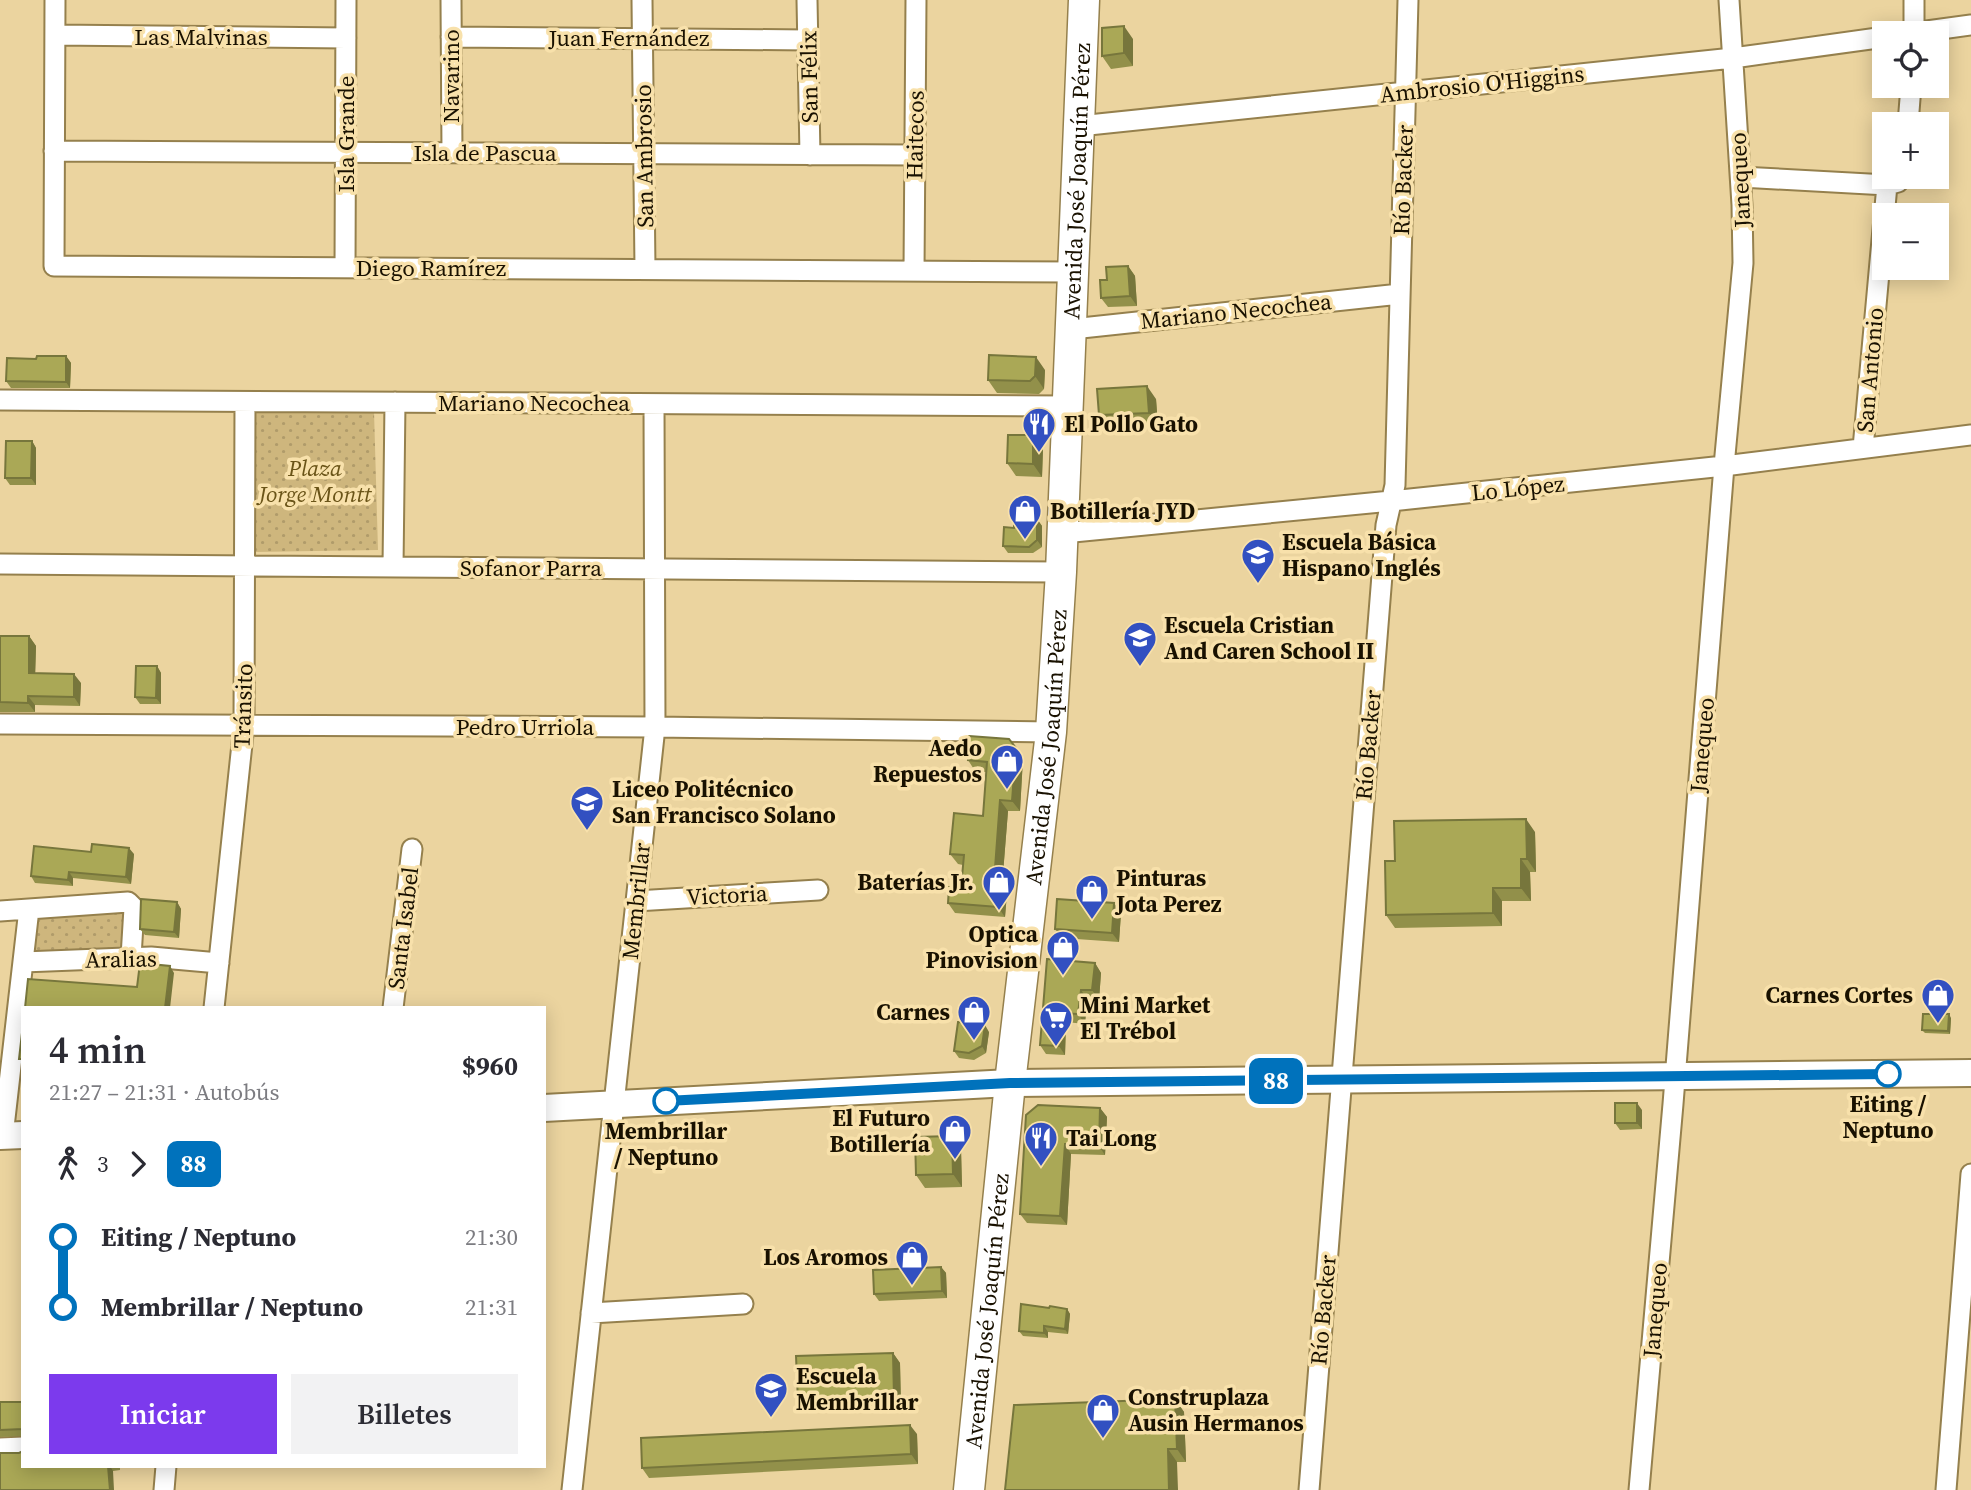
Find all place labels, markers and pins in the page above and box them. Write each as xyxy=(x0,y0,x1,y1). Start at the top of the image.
restaurant icon: El Pollo Gato xyxy=(1020,405,1058,454)
place label: El Pollo Gato xyxy=(1064,408,1198,440)
shop icon: Botillería JYD xyxy=(1006,492,1044,541)
place label: Botillería JYD xyxy=(1050,495,1195,527)
place label: Escuela Básica Hispano Inglés xyxy=(1282,526,1441,584)
school or university icon: Escuela Básica Hispano Inglés xyxy=(1239,536,1277,585)
place label: Escuela Cristian And Caren School II xyxy=(1164,609,1374,667)
school or university icon: Escuela Cristian And Caren School II xyxy=(1121,619,1159,668)
place label: Aedo Repuestos xyxy=(873,732,982,790)
shop icon: Aedo Repuestos xyxy=(988,742,1026,791)
place label: Liceo Politécnico San Francisco Solano xyxy=(612,773,836,831)
school or university icon: Liceo Politécnico San Francisco Solano xyxy=(568,783,606,832)
place label: Pinturas Jota Perez xyxy=(1114,862,1222,920)
shop icon: Baterías Jr. xyxy=(980,863,1018,912)
place label: Baterías Jr. xyxy=(857,866,974,898)
shop icon: Pinturas Jota Perez xyxy=(1073,872,1111,921)
place label: Optica Pinovision xyxy=(925,918,1039,976)
shop icon: Optica Pinovision xyxy=(1044,928,1082,977)
shop icon: Carnes Cortes xyxy=(1919,976,1957,1025)
place label: Carnes Cortes xyxy=(1766,979,1913,1011)
place label: Mini Market El Trébol xyxy=(1080,989,1211,1047)
shop icon: Carnes xyxy=(955,993,993,1042)
place label: Carnes xyxy=(876,996,950,1028)
supermarket icon: Mini Market El Trébol xyxy=(1037,999,1075,1048)
marker: Eiting / Neptuno xyxy=(1875,1061,1901,1087)
marker: Membrillar / Neptuno xyxy=(653,1088,679,1114)
place label: Eiting / Neptuno xyxy=(1843,1088,1933,1146)
place label: El Futuro Botillería xyxy=(829,1102,931,1160)
shop icon: El Futuro Botillería xyxy=(936,1112,974,1161)
place label: Membrillar / Neptuno xyxy=(605,1115,727,1173)
restaurant icon: Tai Long xyxy=(1022,1119,1060,1168)
place label: Tai Long xyxy=(1066,1122,1157,1154)
shop icon: Los Aromos xyxy=(893,1238,931,1287)
place label: Los Aromos xyxy=(763,1241,888,1273)
place label: Escuela Membrillar xyxy=(796,1360,919,1418)
school or university icon: Escuela Membrillar xyxy=(752,1370,790,1419)
place label: Construplaza Ausin Hermanos xyxy=(1128,1381,1304,1439)
shop icon: Construplaza Ausin Hermanos xyxy=(1084,1391,1122,1440)

